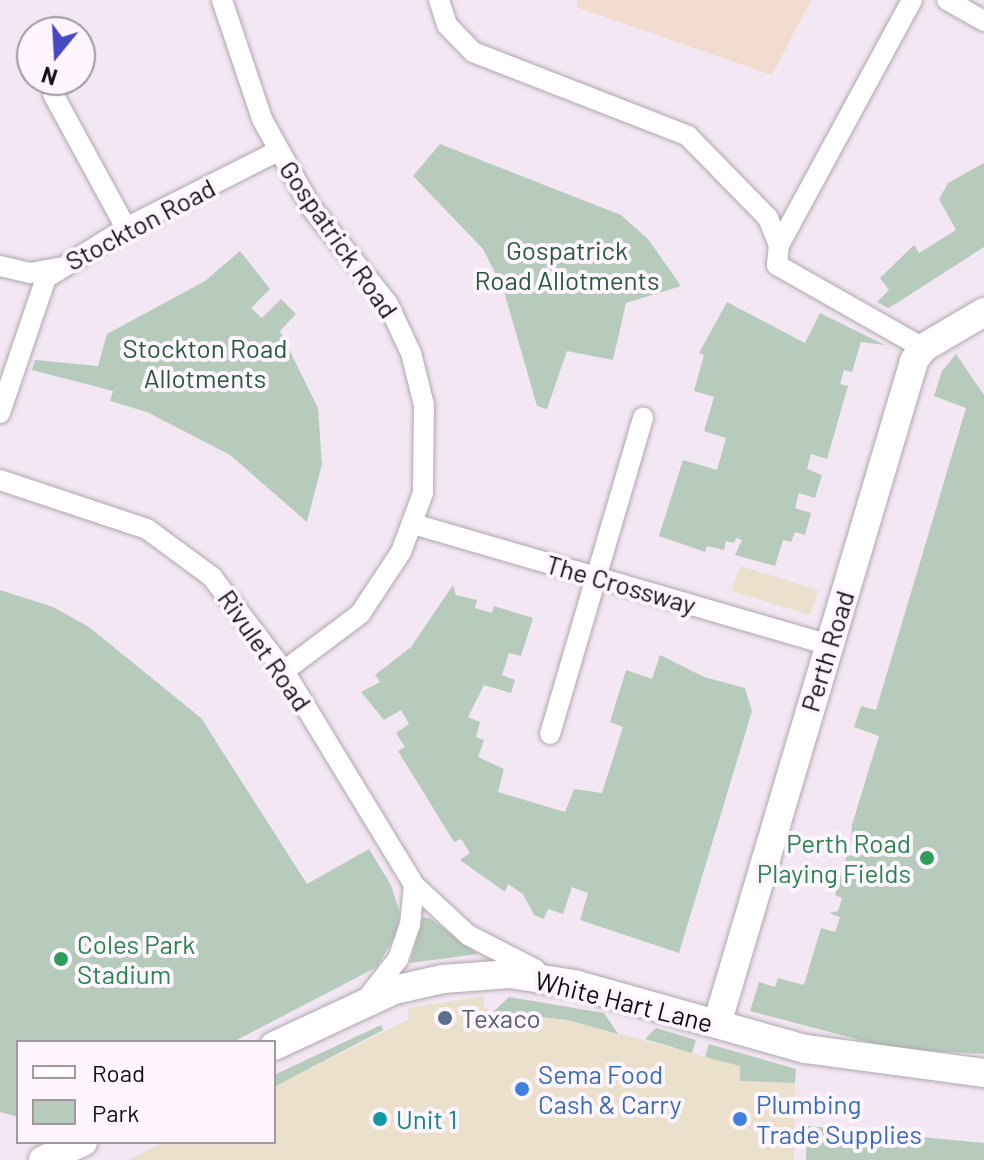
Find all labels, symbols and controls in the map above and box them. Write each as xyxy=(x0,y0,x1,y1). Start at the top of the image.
north arrow xyxy=(16,16,96,96)
text: N xyxy=(38,62,60,92)
street label: Gospatrick Road xyxy=(273,154,405,324)
street label: Stockton Road xyxy=(60,172,220,276)
park label: Gospatrick Road Allotments xyxy=(474,234,660,296)
park label: Stockton Road Allotments xyxy=(123,332,287,394)
street label: The Crossway xyxy=(543,548,699,620)
street label: Rivulet Road xyxy=(212,583,318,717)
street label: Perth Road xyxy=(794,587,860,715)
place label: Perth Road Playing Fields xyxy=(757,827,911,888)
marker: Perth Road Playing Fields xyxy=(918,849,936,867)
place label: Coles Park Stadium xyxy=(77,928,195,990)
marker: Coles Park Stadium xyxy=(52,950,70,968)
street label: White Hart Lane xyxy=(532,964,716,1038)
place label: Texaco xyxy=(461,1002,541,1034)
marker: Texaco xyxy=(436,1009,454,1027)
legend xyxy=(16,1040,276,1144)
text: Road xyxy=(92,1058,145,1087)
place label: Sema Food Cash & Carry xyxy=(538,1058,681,1120)
marker: Sema Food Cash & Carry xyxy=(513,1080,531,1098)
place label: Plumbing Trade Supplies xyxy=(756,1088,922,1150)
text: Park xyxy=(92,1098,139,1127)
place label: Unit 1 xyxy=(396,1103,457,1135)
marker: Unit 1 xyxy=(371,1110,389,1128)
marker: Plumbing Trade Supplies xyxy=(731,1110,749,1128)

